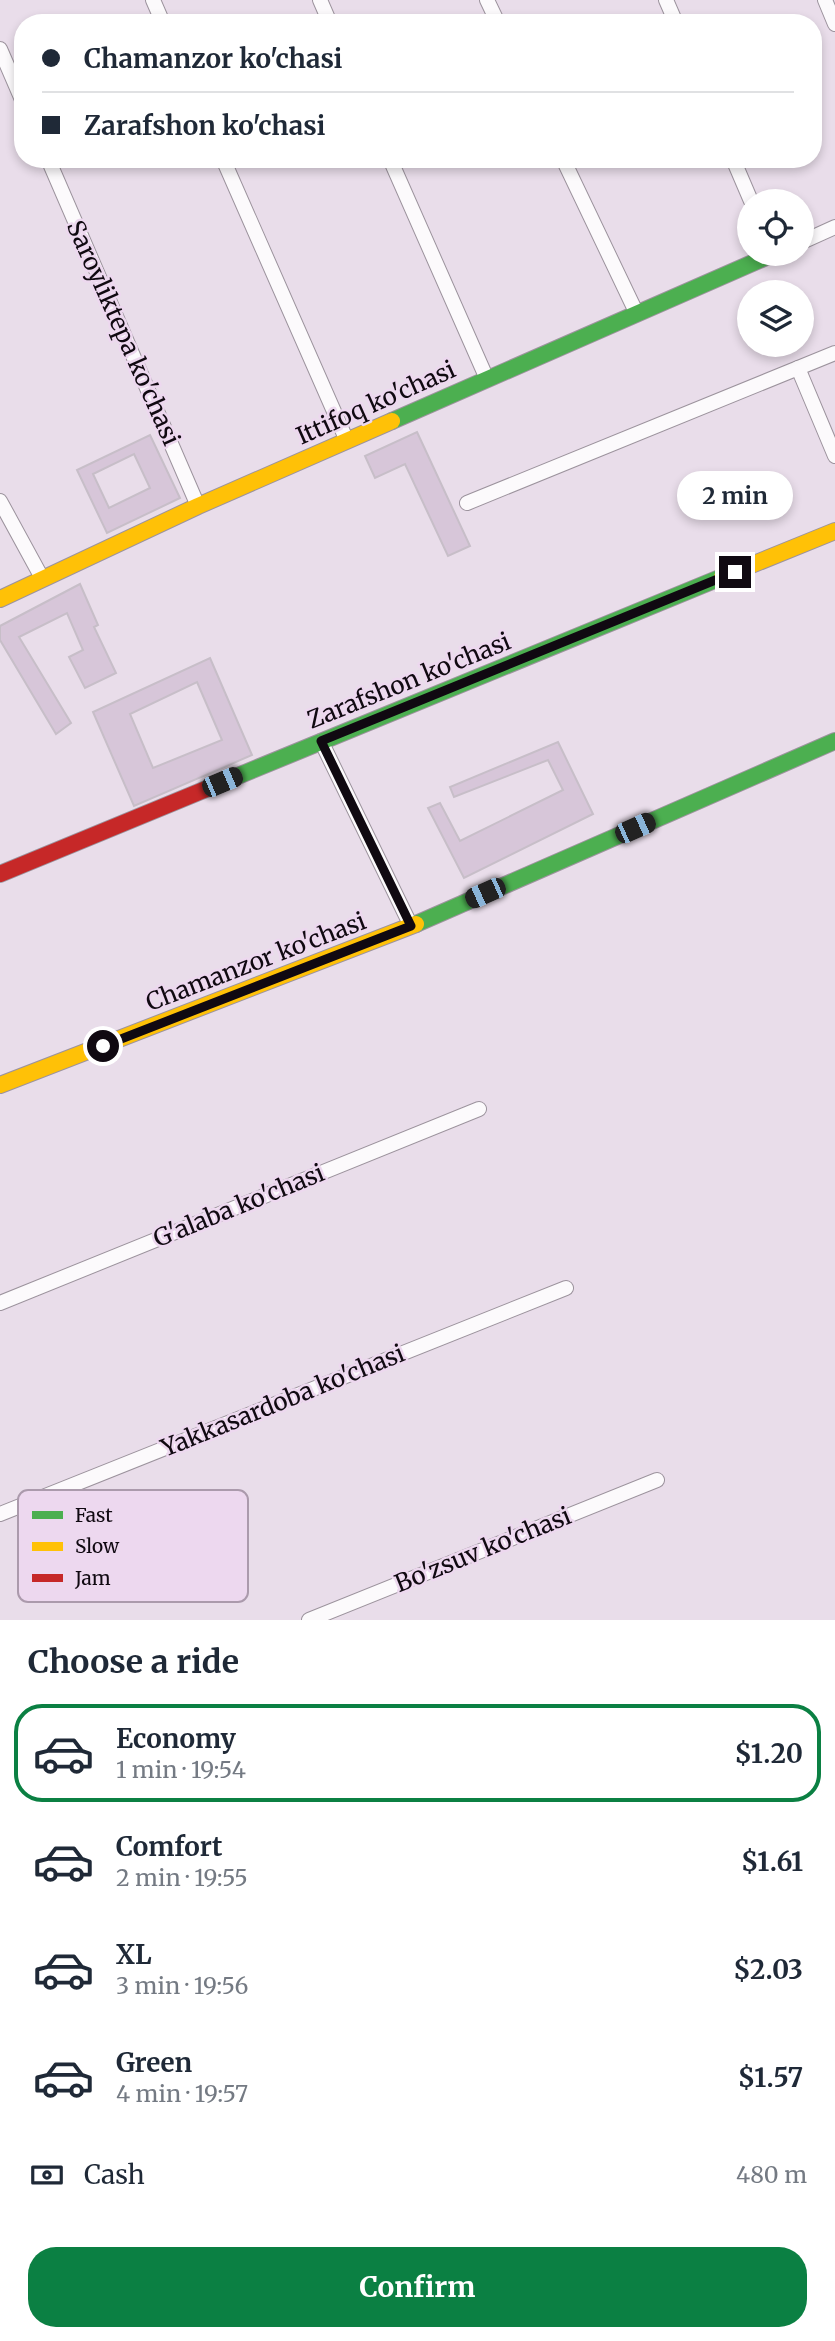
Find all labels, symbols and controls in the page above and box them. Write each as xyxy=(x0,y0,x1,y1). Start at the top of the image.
text: Chamanzor ko'chasi xyxy=(84,42,343,75)
text: Zarafshon ko'chasi xyxy=(84,109,325,142)
map controls xyxy=(737,189,814,357)
button: locate xyxy=(737,189,814,266)
street label: Saroyliktepa ko'chasi xyxy=(60,215,187,450)
button: layers xyxy=(737,280,814,357)
street label: Ittifoq ko'chasi xyxy=(291,354,460,451)
callout: 2 min xyxy=(677,470,793,520)
text: 2 min xyxy=(702,481,768,510)
route end xyxy=(719,556,751,588)
street label: Zarafshon ko'chasi xyxy=(302,625,515,736)
car xyxy=(199,764,246,800)
car xyxy=(612,810,659,846)
car xyxy=(462,875,509,911)
street label: Chamanzor ko'chasi xyxy=(141,905,370,1018)
route start xyxy=(87,1030,119,1062)
street label: G'alaba ko'chasi xyxy=(149,1157,329,1254)
street label: Yakkasardoba ko'chasi xyxy=(156,1337,409,1464)
legend xyxy=(18,1490,248,1602)
street label: Bo'zsuv ko'chasi xyxy=(390,1500,576,1599)
text: Fast xyxy=(75,1503,113,1527)
text: Slow xyxy=(75,1534,120,1558)
text: Jam xyxy=(74,1566,111,1590)
text: Choose a ride xyxy=(28,1642,239,1682)
icon: car xyxy=(32,1722,95,1785)
text: Economy xyxy=(116,1722,236,1755)
text: $1.20 xyxy=(734,1737,803,1770)
text: 1 min · 19:54 xyxy=(116,1755,246,1784)
icon: car xyxy=(32,1830,95,1893)
text: Comfort xyxy=(116,1830,222,1863)
text: $1.61 xyxy=(741,1845,803,1878)
text: 2 min · 19:55 xyxy=(116,1863,248,1892)
icon: car xyxy=(32,1938,95,2001)
text: XL xyxy=(116,1938,152,1971)
text: $2.03 xyxy=(733,1953,803,1986)
text: 3 min · 19:56 xyxy=(116,1971,248,2000)
icon: car xyxy=(32,2046,95,2109)
text: Green xyxy=(116,2046,192,2079)
text: $1.57 xyxy=(738,2061,803,2094)
text: 4 min · 19:57 xyxy=(116,2079,248,2108)
icon: cash xyxy=(28,2156,66,2194)
text: Cash xyxy=(84,2158,145,2191)
text: 480 m xyxy=(736,2160,807,2189)
button: Confirm xyxy=(28,2247,807,2327)

